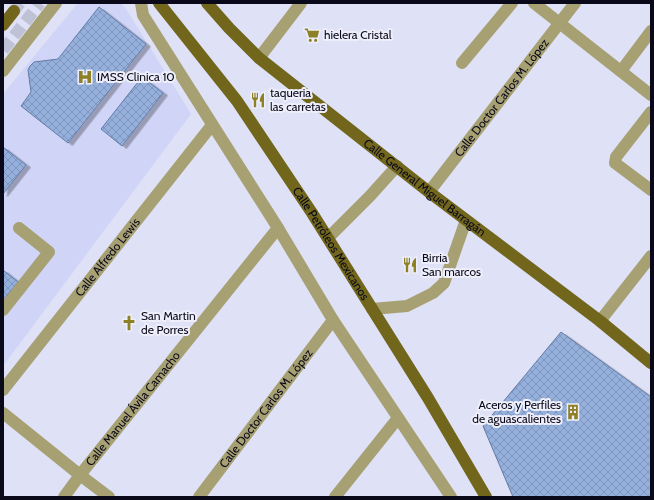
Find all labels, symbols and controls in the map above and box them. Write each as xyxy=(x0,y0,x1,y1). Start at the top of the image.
supermarket icon: hielera Cristal xyxy=(303,26,321,44)
place label: hielera Cristal xyxy=(324,27,392,42)
street label: Calle Doctor Carlos M. López xyxy=(451,35,552,160)
hospital icon: IMSS Clinica 10 xyxy=(76,68,94,86)
place label: IMSS Clinica 10 xyxy=(97,69,175,84)
place label: taqueria las carretas xyxy=(270,85,326,114)
restaurant icon: taqueria las carretas xyxy=(249,91,267,109)
street label: Calle General Miguel Barragán xyxy=(361,135,489,239)
street label: Calle Petróleos Mexicanos xyxy=(290,184,373,303)
street label: Calle Alfredo Lewis xyxy=(72,215,143,299)
place label: Birria San marcos xyxy=(422,250,481,279)
restaurant icon: Birria San marcos xyxy=(401,256,419,274)
place label: San Martin de Porres xyxy=(141,308,196,337)
church icon: San Martin de Porres xyxy=(120,314,138,332)
street label: Calle Doctor Carlos M. López xyxy=(216,345,316,471)
street label: Calle Manuel Ávila Camacho xyxy=(82,348,183,469)
place label: Aceros y Perfiles de aguascalientes xyxy=(472,397,561,426)
building icon: Aceros y Perfiles de aguascalientes xyxy=(564,403,582,421)

